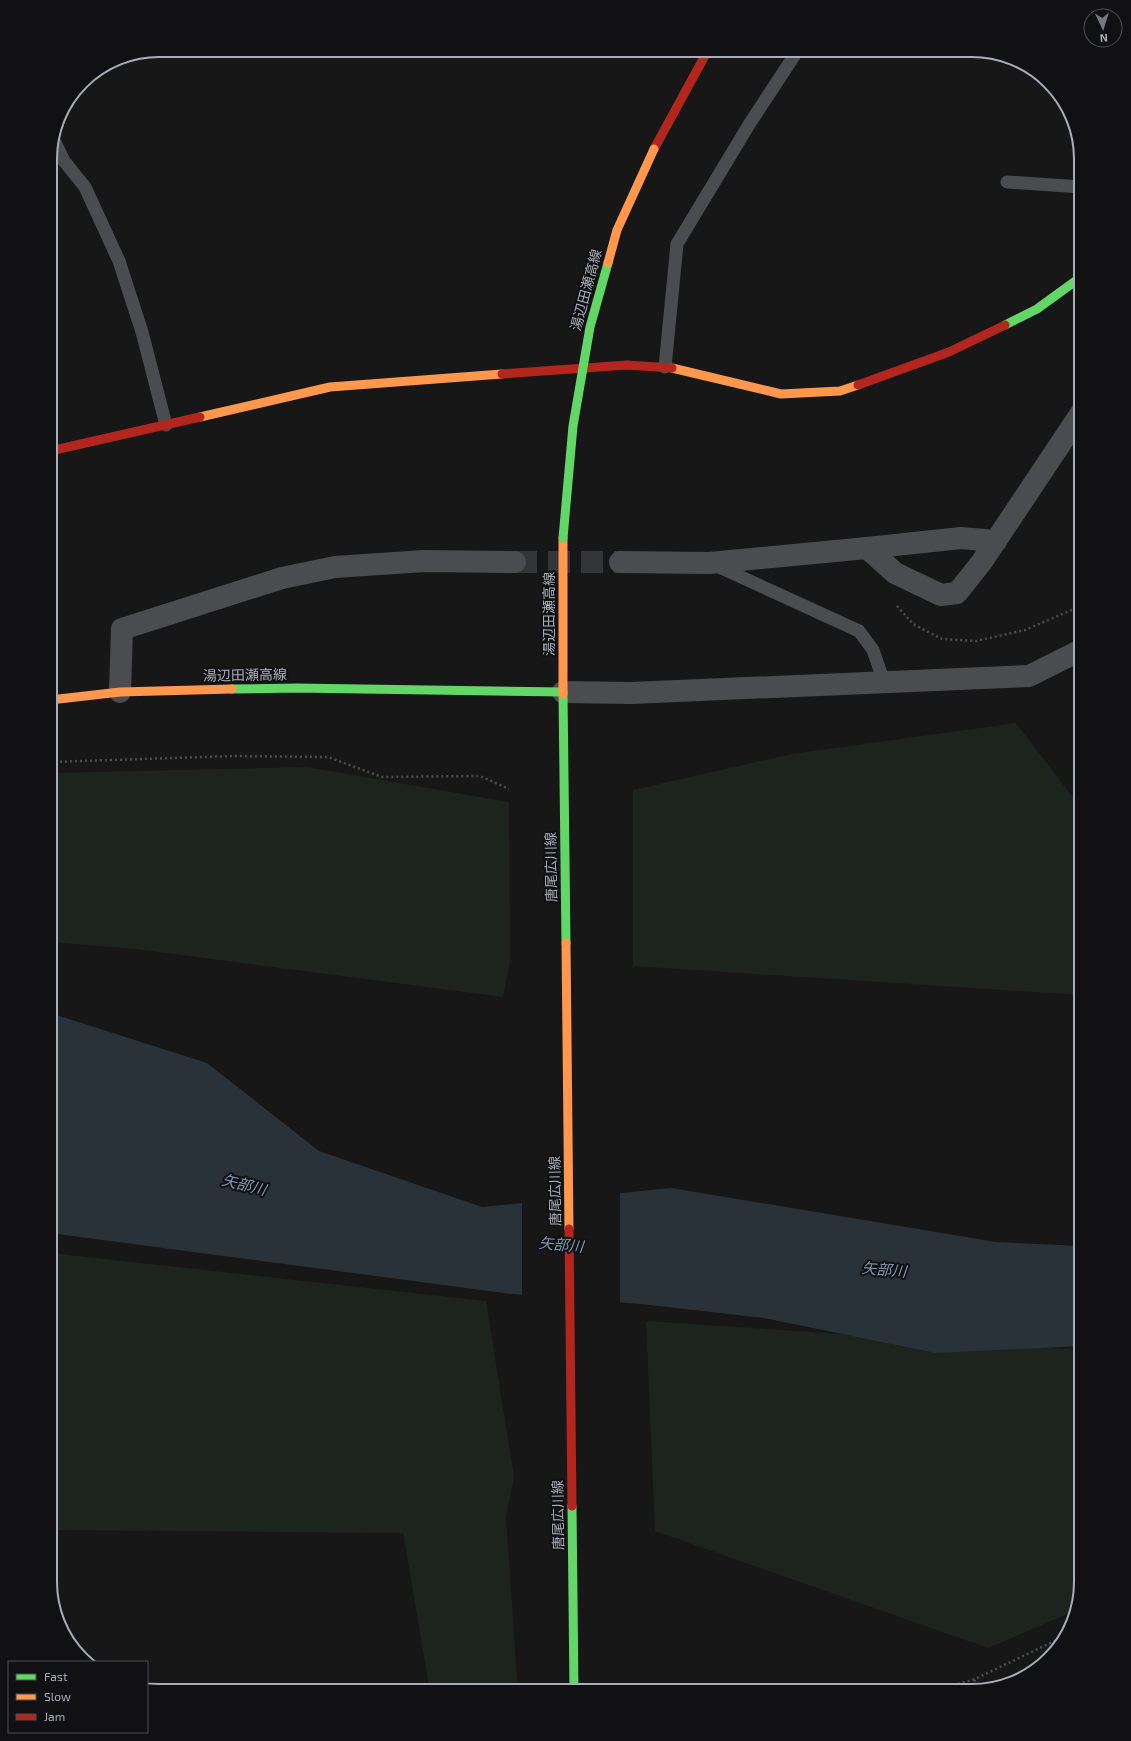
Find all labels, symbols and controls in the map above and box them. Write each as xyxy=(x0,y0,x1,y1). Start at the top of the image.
north arrow xyxy=(1083,8,1123,48)
text: N xyxy=(1099,32,1108,45)
street label: 湯辺田瀬高線 xyxy=(566,247,605,333)
street label: 湯辺田瀬高線 xyxy=(540,572,557,656)
street label: 湯辺田瀬高線 xyxy=(203,665,287,684)
street label: 唐尾広川線 xyxy=(541,832,560,902)
street label: 唐尾広川線 xyxy=(545,1156,564,1226)
water label: 矢部川 xyxy=(220,1170,270,1199)
water label: 矢部川 xyxy=(538,1233,586,1255)
water label: 矢部川 xyxy=(861,1258,909,1280)
street label: 唐尾広川線 xyxy=(548,1480,567,1550)
legend xyxy=(8,1661,148,1733)
text: Fast xyxy=(44,1669,68,1683)
text: Slow xyxy=(44,1689,71,1703)
text: Jam xyxy=(44,1709,65,1723)

